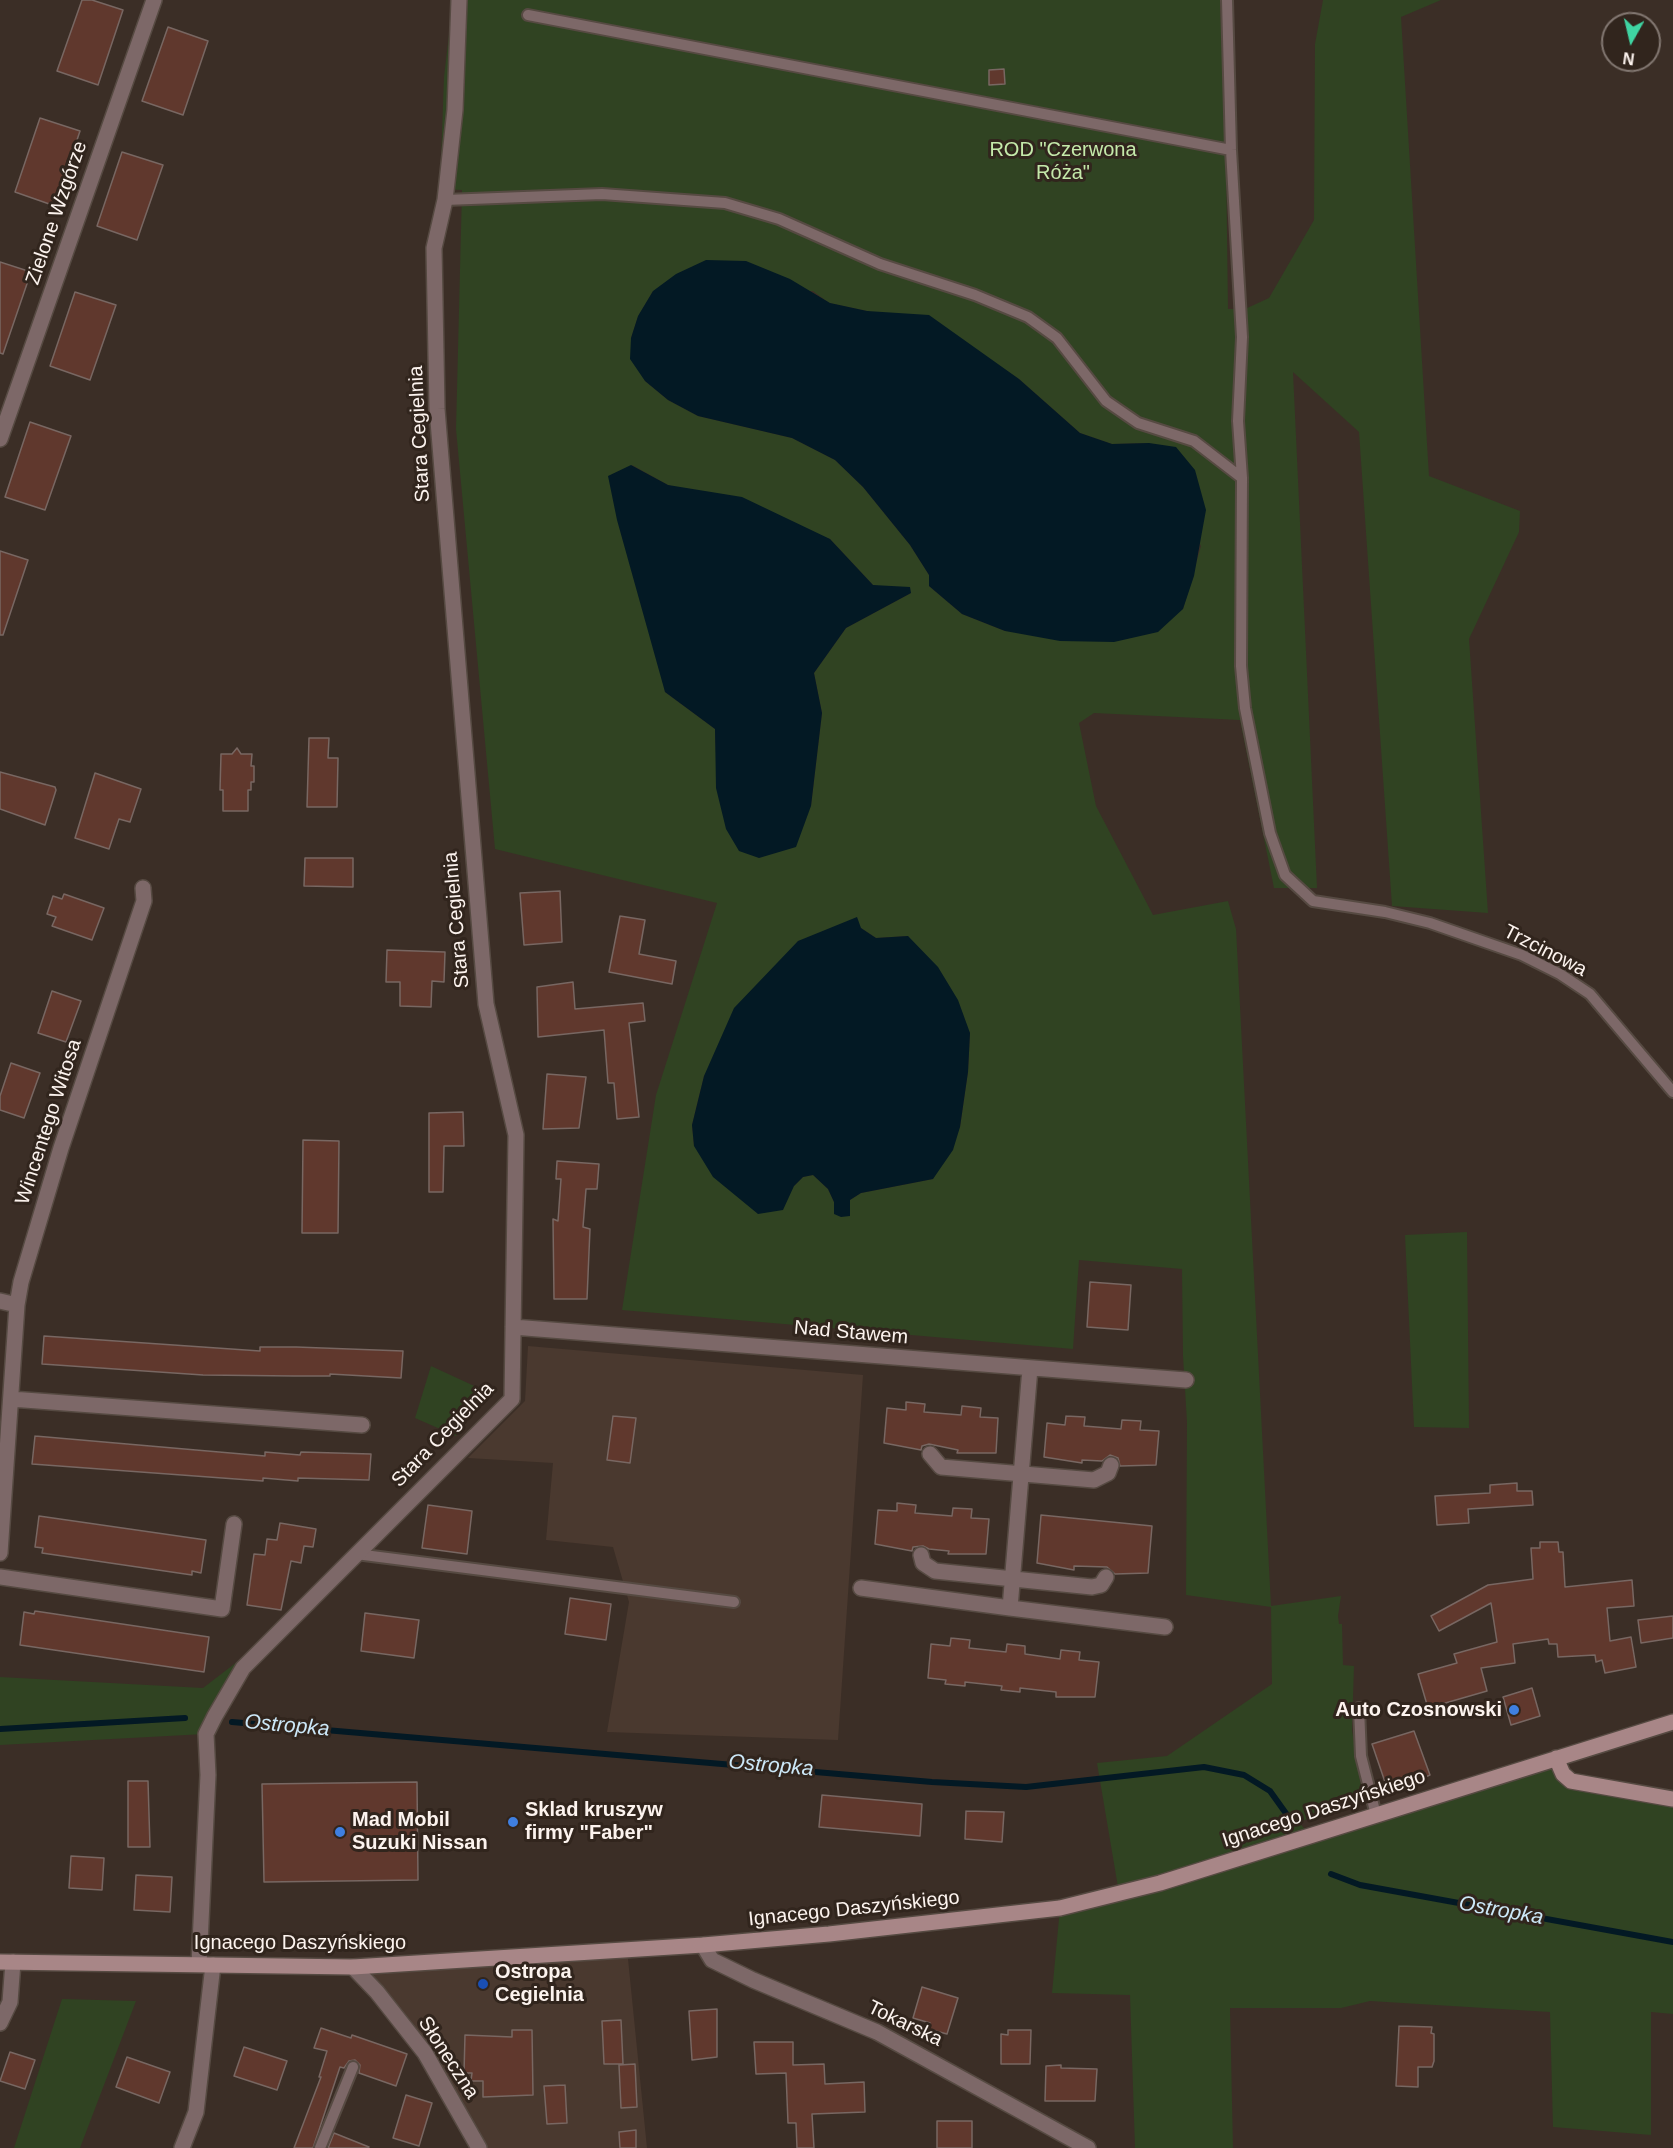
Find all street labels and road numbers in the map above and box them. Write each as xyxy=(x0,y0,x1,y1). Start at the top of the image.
street label: Zielone Wzgórze xyxy=(21,138,93,288)
street label: Stara Cegielnia xyxy=(404,365,436,503)
street label: Stara Cegielnia xyxy=(439,851,475,989)
street label: Trzcinowa xyxy=(1499,920,1591,982)
street label: Wincentego Witosa xyxy=(11,1036,87,1208)
street label: Nad Stawem xyxy=(793,1316,909,1350)
street label: Stara Cegielnia xyxy=(387,1377,499,1493)
street label: Ignacego Daszyńskiego xyxy=(1219,1765,1429,1853)
street label: Ignacego Daszyńskiego xyxy=(747,1886,961,1932)
street label: Ignacego Daszyńskiego xyxy=(194,1931,406,1955)
street label: Tokarska xyxy=(864,1996,946,2052)
street label: Słoneczna xyxy=(413,2012,483,2104)

